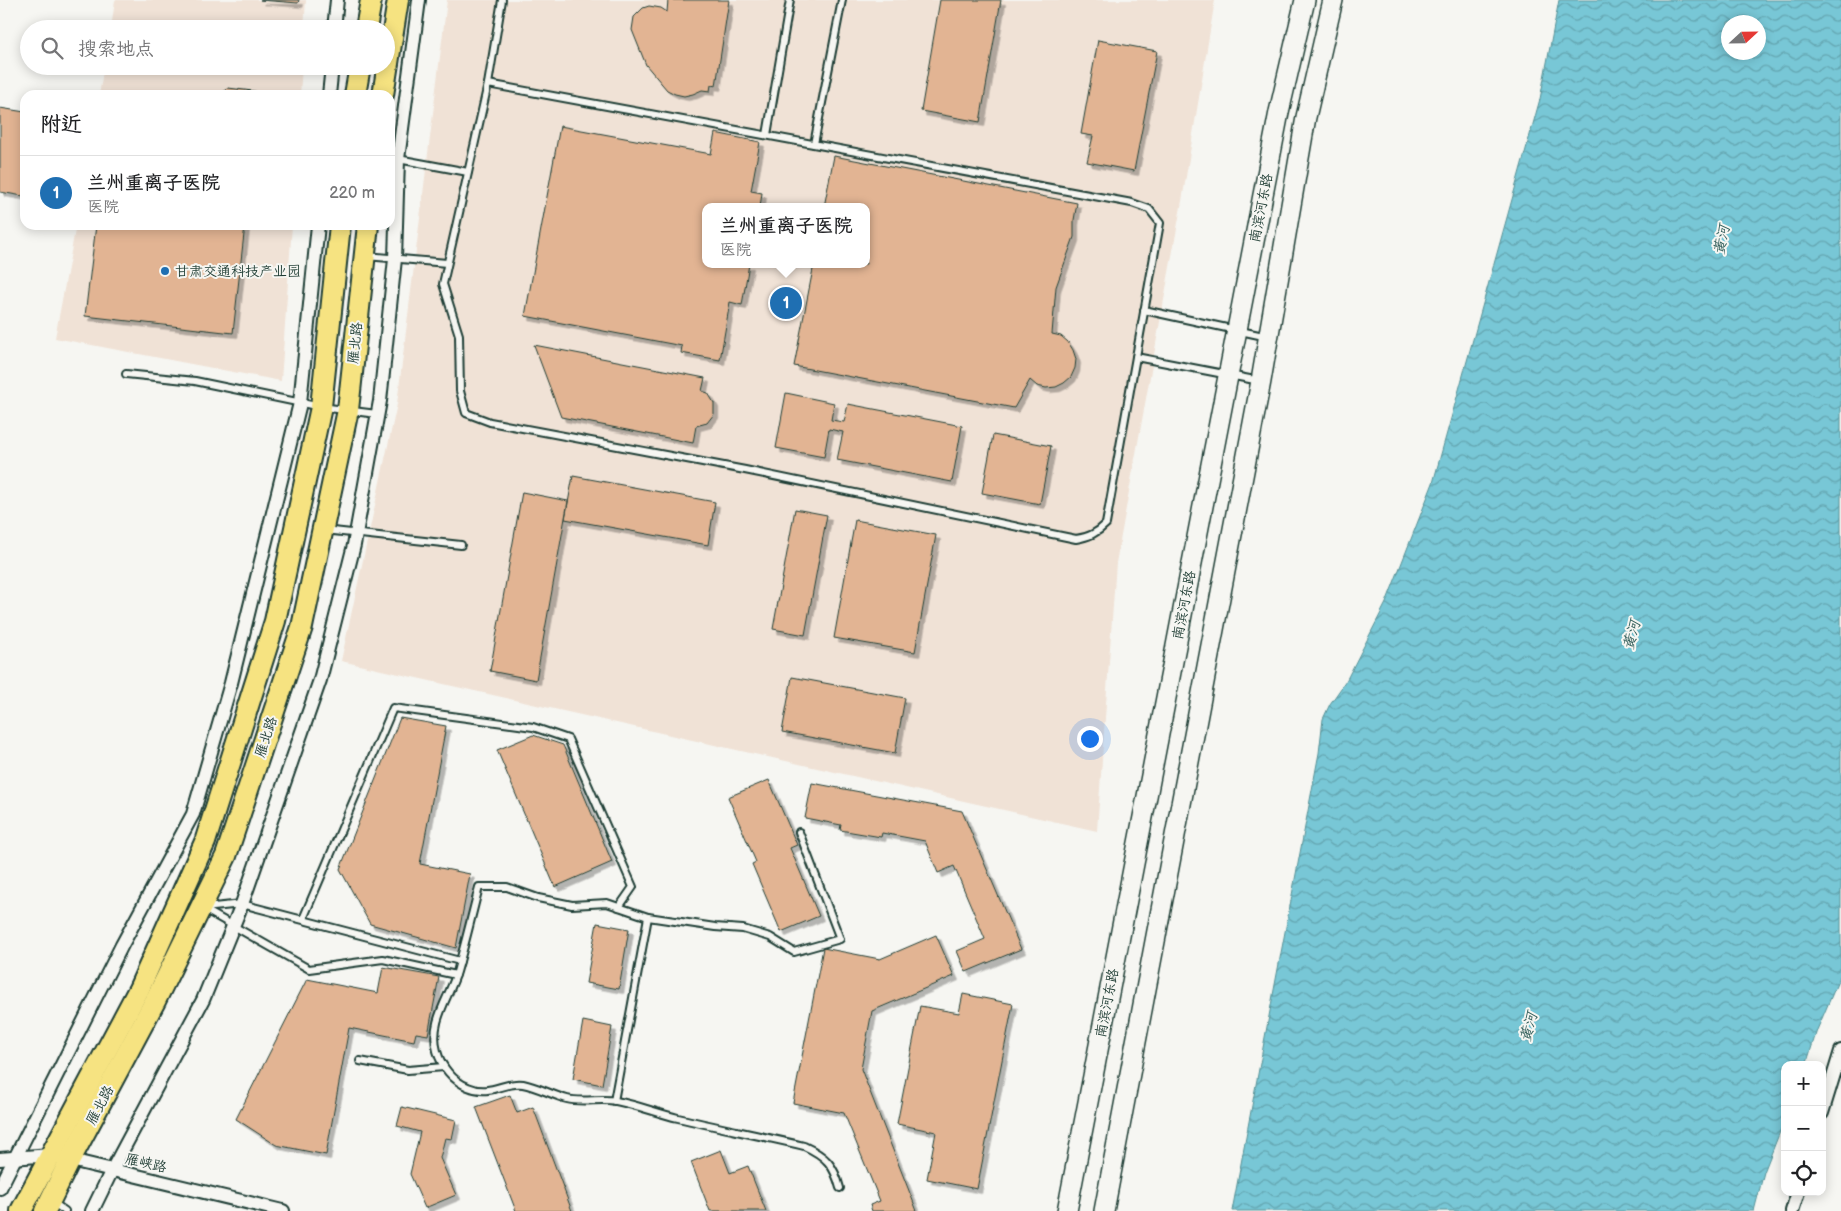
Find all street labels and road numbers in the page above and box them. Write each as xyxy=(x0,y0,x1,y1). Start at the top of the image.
street label: 南滨河东路 xyxy=(1246,172,1276,244)
street label: 雁北路 xyxy=(344,321,366,365)
street label: 南滨河东路 xyxy=(1169,569,1199,641)
street label: 雁北路 xyxy=(251,714,281,760)
street label: 南滨河东路 xyxy=(1092,967,1122,1039)
street label: 雁北路 xyxy=(83,1082,117,1128)
street label: 雁峡路 xyxy=(124,1150,168,1176)

